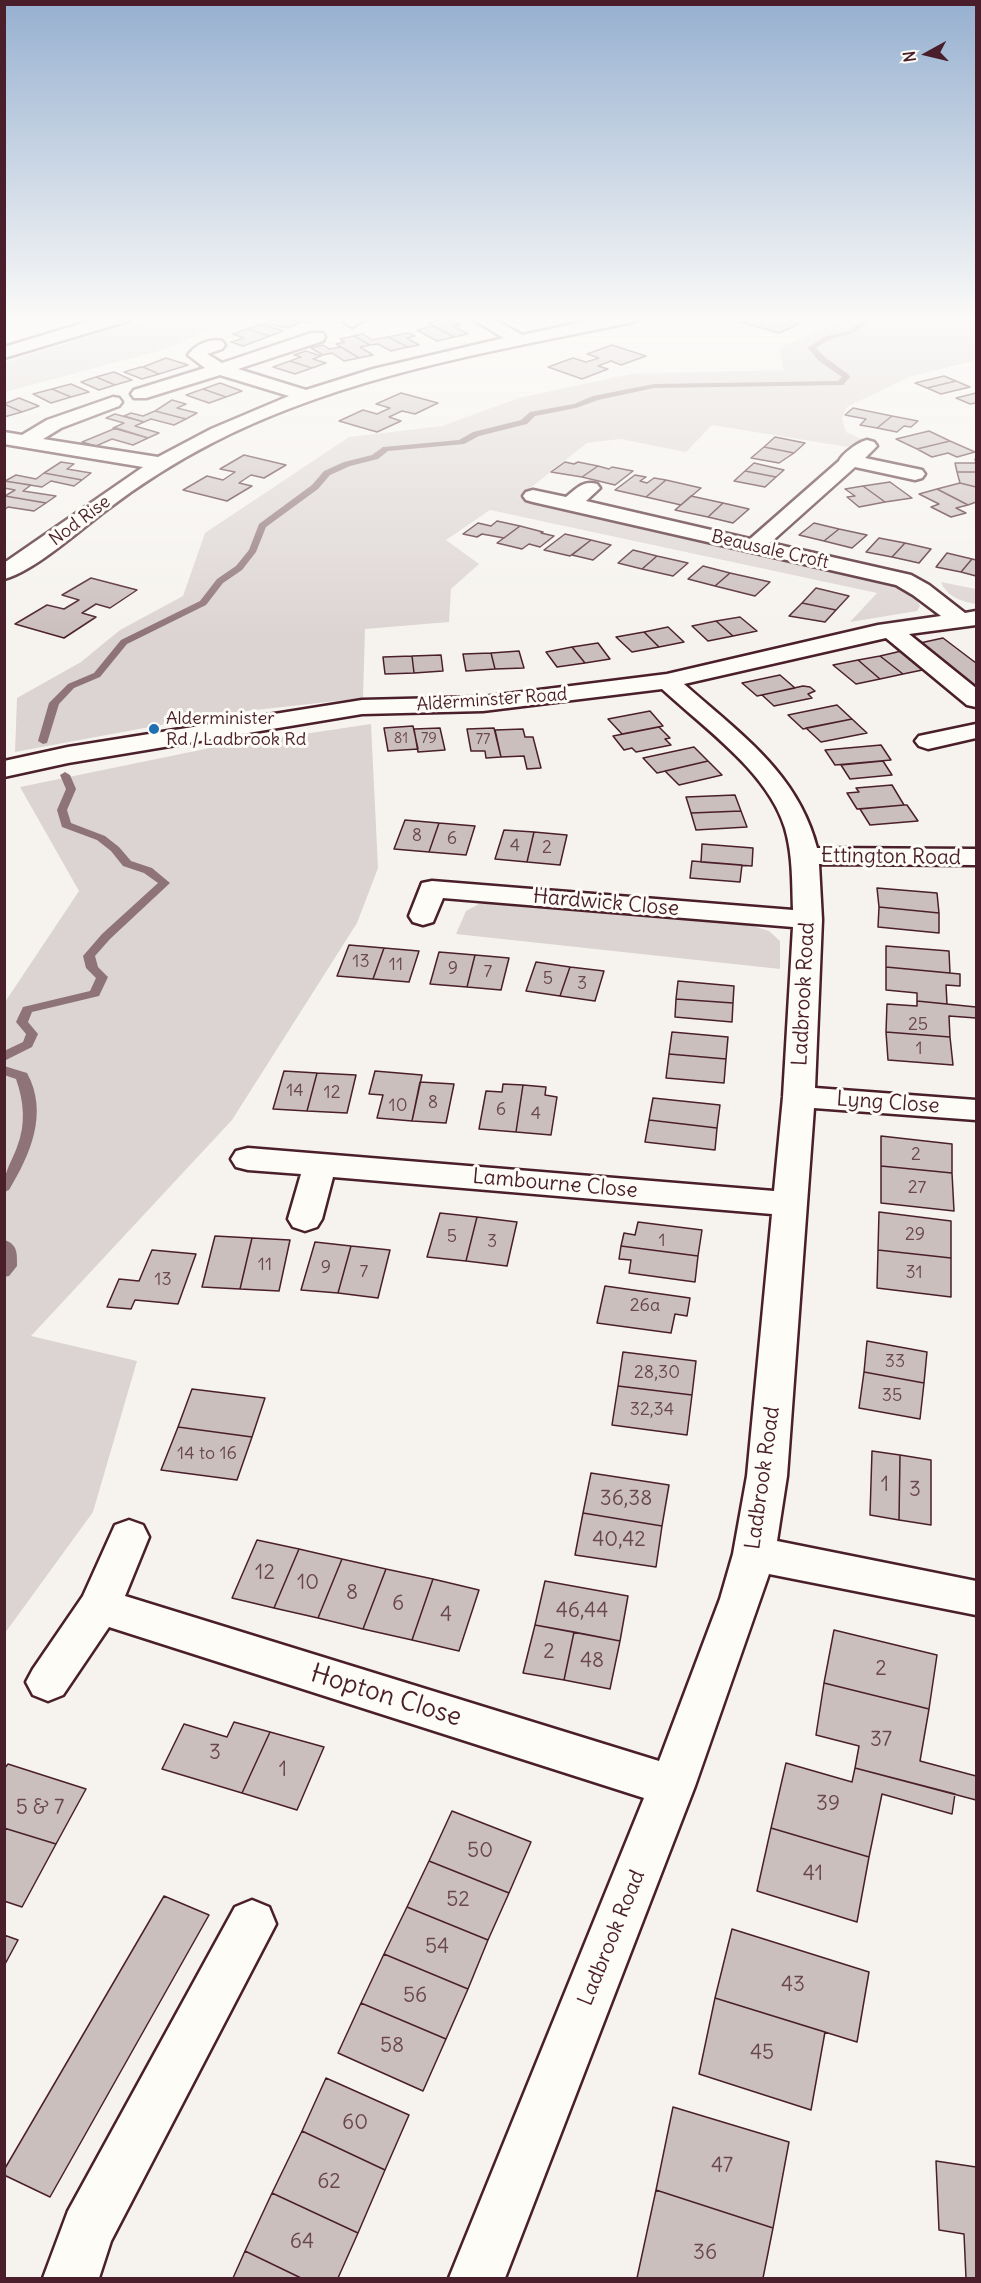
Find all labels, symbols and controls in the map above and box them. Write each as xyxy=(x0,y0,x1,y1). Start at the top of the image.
north arrow xyxy=(897,24,957,84)
text: N xyxy=(899,50,920,63)
street label: Nod Rise xyxy=(45,491,115,551)
street label: Beausale Croft xyxy=(709,526,831,574)
street label: Alderminster Road xyxy=(416,684,568,716)
place label: Alderminister Rd / Ladbrook Rd xyxy=(166,708,306,750)
marker: Alderminister Rd / Ladbrook Rd xyxy=(147,722,161,736)
house number: 81 xyxy=(394,730,408,748)
house number: 79 xyxy=(421,730,437,748)
house number: 77 xyxy=(476,731,490,749)
house number: 8 xyxy=(412,825,422,847)
house number: 6 xyxy=(447,828,457,850)
house number: 4 xyxy=(510,835,520,857)
house number: 2 xyxy=(542,837,552,859)
street label: Ettington Road xyxy=(821,843,961,871)
street label: Hardwick Close xyxy=(532,884,680,922)
street label: Ladbrook Road xyxy=(788,921,820,1067)
house number: 13 xyxy=(352,951,370,973)
house number: 11 xyxy=(389,954,403,976)
house number: 9 xyxy=(448,958,458,980)
house number: 7 xyxy=(484,961,492,983)
house number: 5 xyxy=(543,968,553,990)
house number: 3 xyxy=(577,973,587,995)
house number: 25 xyxy=(908,1014,928,1036)
house number: 1 xyxy=(915,1038,923,1060)
house number: 14 xyxy=(286,1080,304,1102)
house number: 12 xyxy=(323,1082,341,1104)
street label: Lyng Close xyxy=(836,1087,940,1119)
house number: 8 xyxy=(428,1092,438,1114)
house number: 10 xyxy=(389,1095,407,1117)
house number: 6 xyxy=(496,1099,506,1121)
house number: 4 xyxy=(531,1103,541,1125)
house number: 2 xyxy=(911,1144,921,1166)
street label: Lambourne Close xyxy=(471,1164,639,1204)
house number: 27 xyxy=(908,1177,926,1199)
house number: 29 xyxy=(905,1224,925,1246)
house number: 5 xyxy=(447,1226,457,1248)
house number: 1 xyxy=(658,1230,666,1252)
house number: 3 xyxy=(487,1231,497,1253)
house number: 11 xyxy=(258,1254,272,1276)
house number: 9 xyxy=(321,1257,331,1279)
house number: 7 xyxy=(360,1261,368,1283)
house number: 31 xyxy=(905,1262,923,1284)
house number: 13 xyxy=(154,1269,172,1291)
house number: 26a xyxy=(630,1295,660,1317)
house number: 33 xyxy=(885,1351,905,1373)
house number: 28,30 xyxy=(634,1362,680,1384)
house number: 35 xyxy=(882,1385,902,1407)
house number: 32,34 xyxy=(630,1399,674,1421)
street label: Ladbrook Road xyxy=(740,1405,786,1551)
house number: 14 to 16 xyxy=(177,1443,237,1465)
house number: 1 xyxy=(881,1472,889,1498)
house number: 3 xyxy=(909,1477,921,1503)
house number: 36,38 xyxy=(600,1486,652,1512)
house number: 40,42 xyxy=(592,1527,646,1553)
house number: 12 xyxy=(255,1560,275,1586)
house number: 10 xyxy=(297,1570,319,1596)
house number: 8 xyxy=(346,1580,358,1606)
house number: 6 xyxy=(392,1591,404,1617)
house number: 46,44 xyxy=(556,1598,608,1624)
house number: 4 xyxy=(440,1602,452,1628)
house number: 2 xyxy=(543,1639,555,1665)
house number: 48 xyxy=(580,1648,604,1674)
house number: 2 xyxy=(875,1656,887,1682)
street label: Hopton Close xyxy=(307,1658,465,1734)
house number: 37 xyxy=(870,1727,892,1753)
house number: 3 xyxy=(209,1740,221,1766)
house number: 1 xyxy=(279,1757,287,1783)
house number: 39 xyxy=(816,1791,840,1817)
house number: 5 & 7 xyxy=(16,1795,64,1821)
house number: 50 xyxy=(467,1838,493,1864)
house number: 41 xyxy=(803,1861,823,1887)
street label: Ladbrook Road xyxy=(573,1866,651,2010)
house number: 52 xyxy=(446,1887,470,1913)
house number: 54 xyxy=(425,1934,449,1960)
house number: 43 xyxy=(781,1972,805,1998)
house number: 56 xyxy=(403,1983,427,2009)
house number: 58 xyxy=(380,2033,404,2059)
house number: 45 xyxy=(750,2040,774,2066)
house number: 60 xyxy=(342,2110,368,2136)
house number: 47 xyxy=(711,2153,733,2179)
house number: 62 xyxy=(317,2169,341,2195)
house number: 64 xyxy=(290,2229,314,2255)
house number: 36 xyxy=(693,2240,717,2266)

